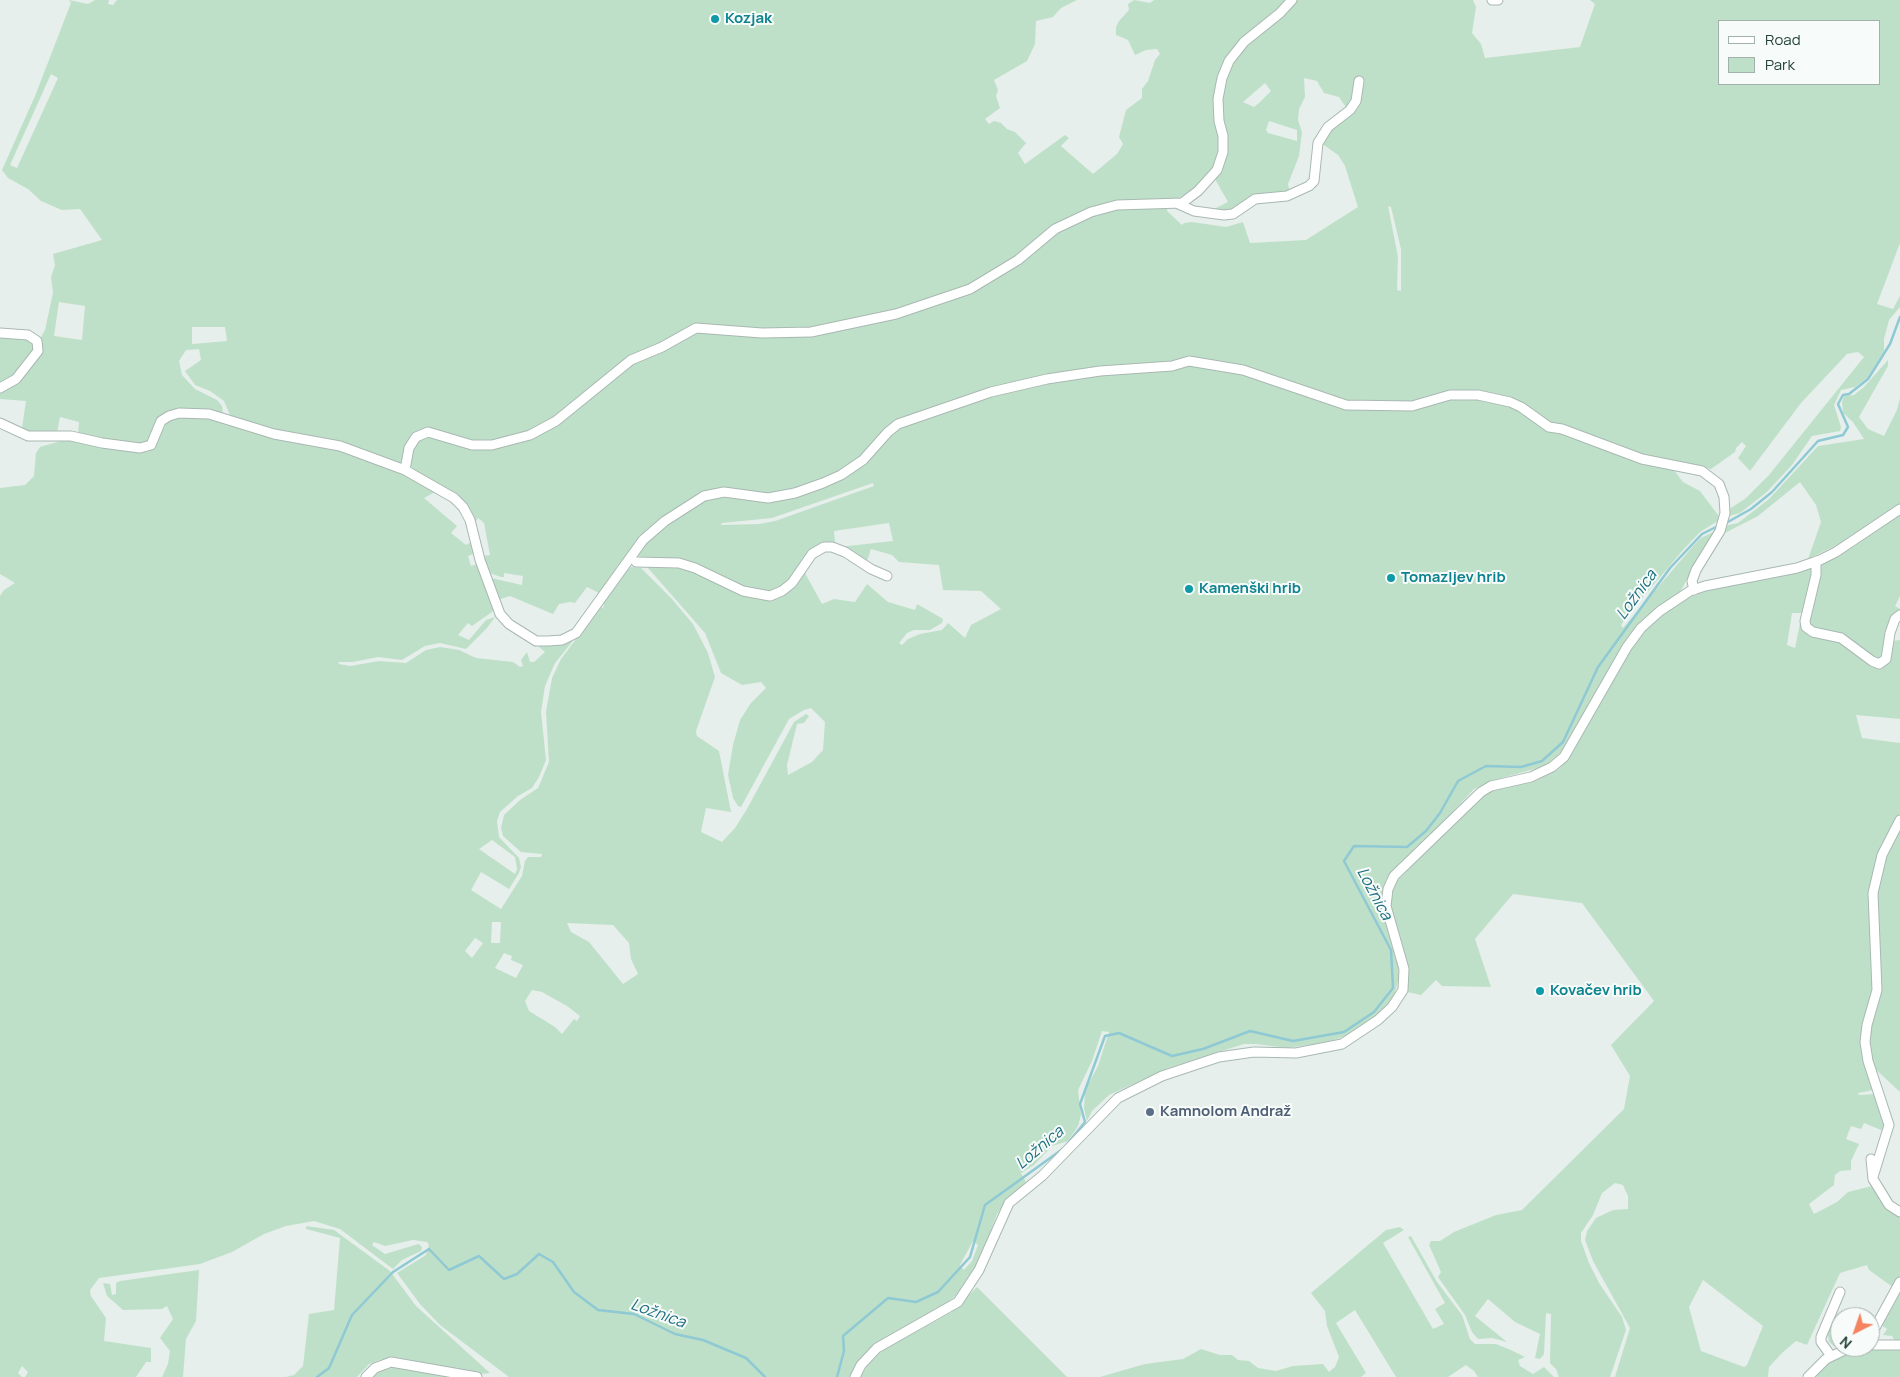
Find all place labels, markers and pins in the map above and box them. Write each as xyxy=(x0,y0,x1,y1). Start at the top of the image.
place label: Kozjak xyxy=(725,10,772,28)
marker: Kozjak xyxy=(709,13,721,25)
place label: Tomazljev hrib xyxy=(1401,569,1506,587)
marker: Tomazljev hrib xyxy=(1385,572,1397,584)
place label: Kamenški hrib xyxy=(1199,580,1301,598)
marker: Kamenški hrib xyxy=(1183,583,1195,595)
place label: Kovačev hrib xyxy=(1550,982,1642,1000)
marker: Kovačev hrib xyxy=(1534,985,1546,997)
place label: Kamnolom Andraž xyxy=(1160,1103,1291,1121)
marker: Kamnolom Andraž xyxy=(1144,1106,1156,1118)

